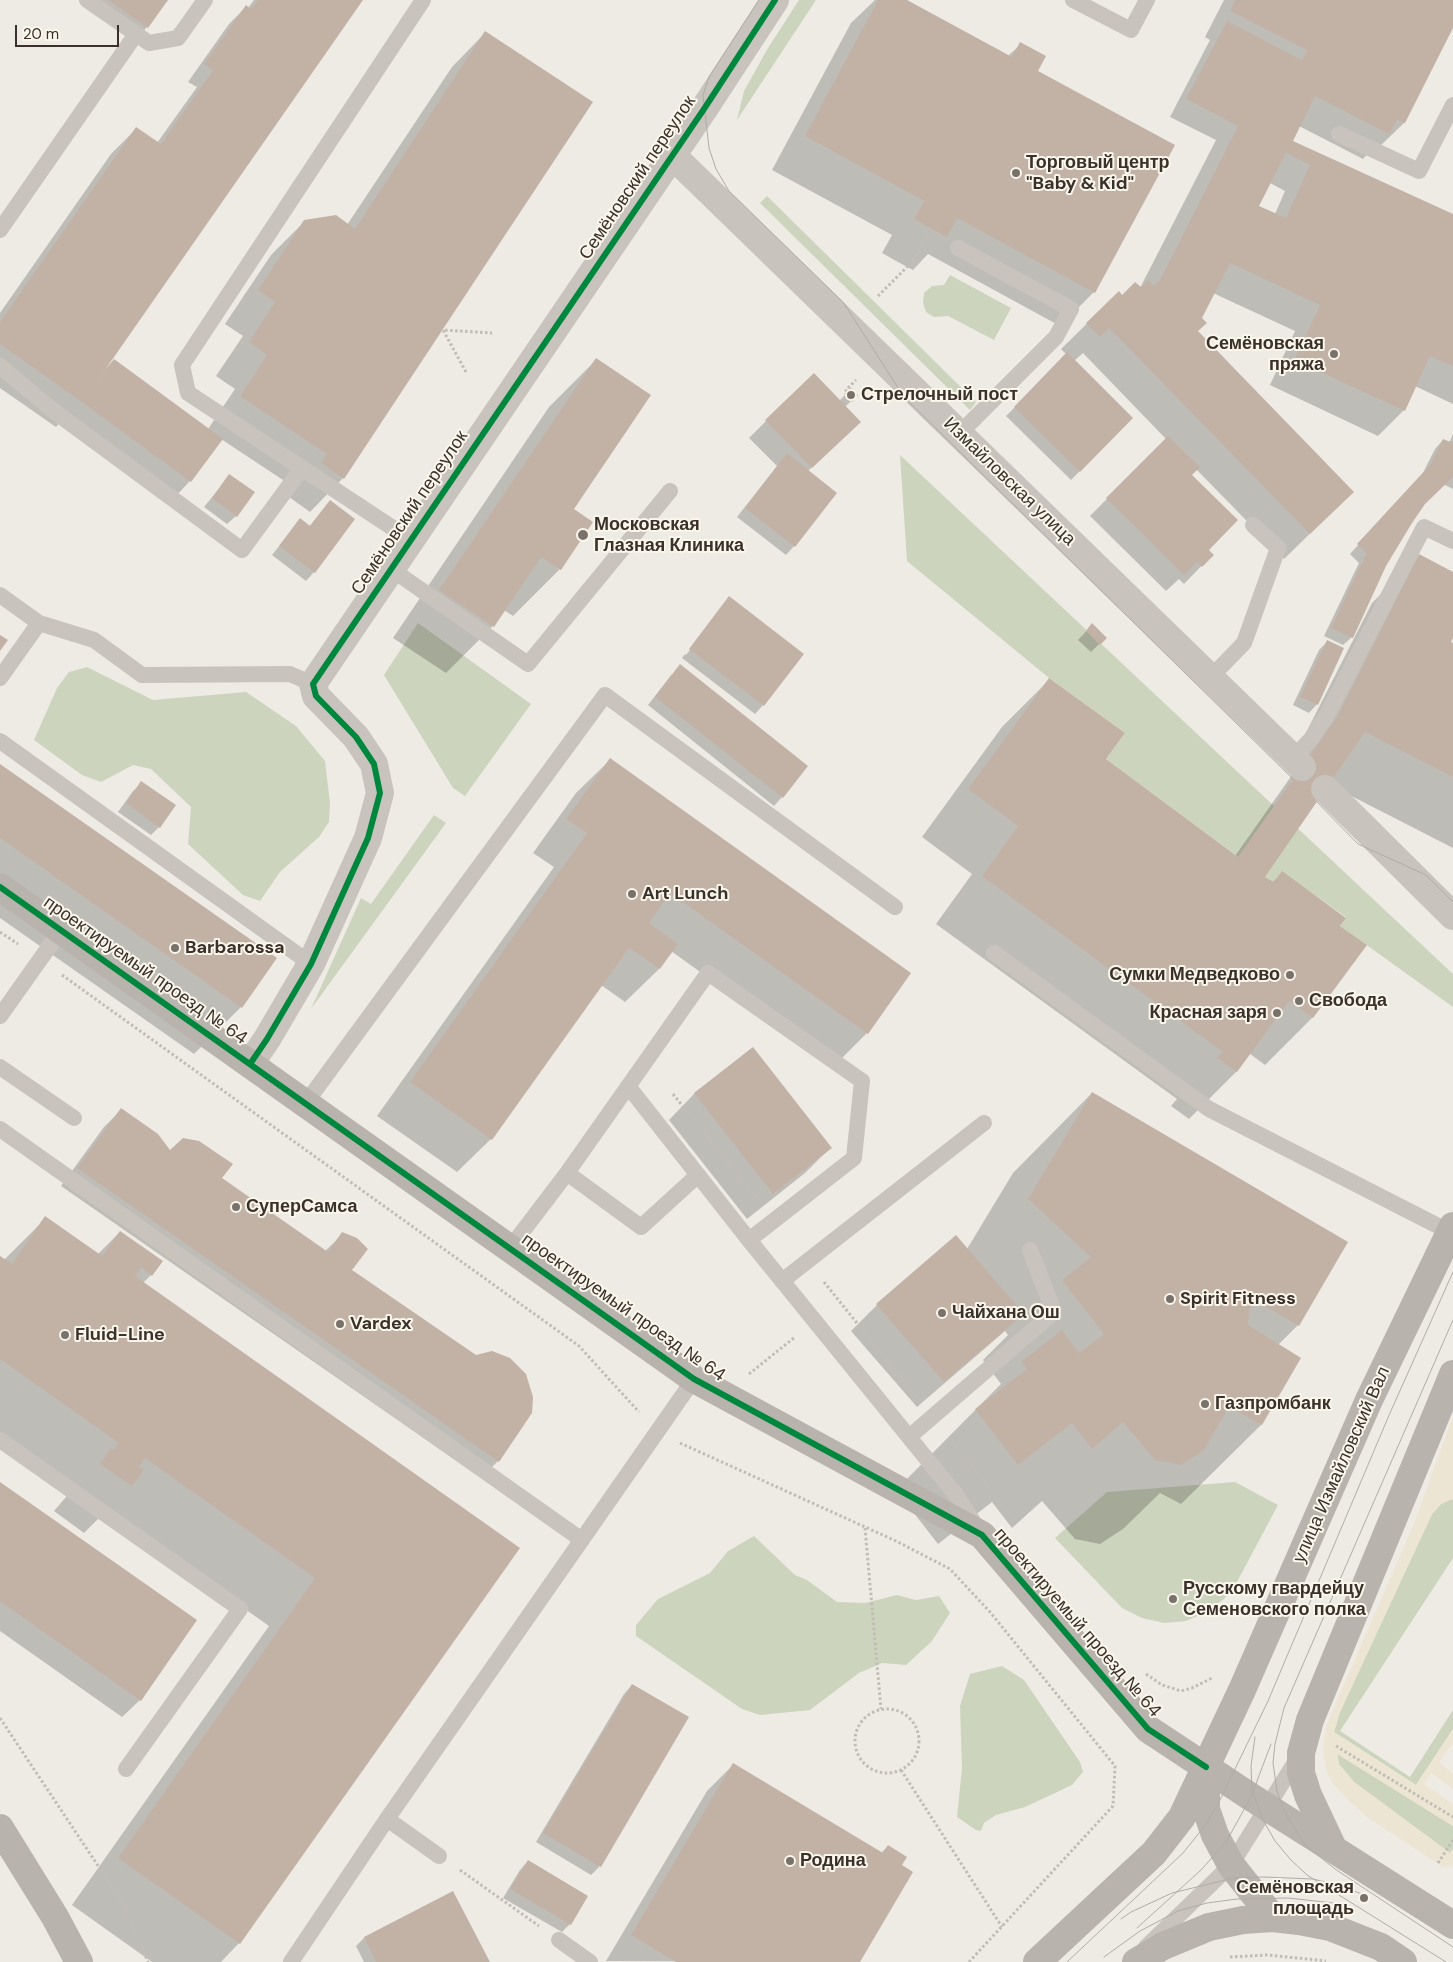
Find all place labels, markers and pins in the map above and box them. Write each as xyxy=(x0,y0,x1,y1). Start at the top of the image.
place label: Торговый центр "Baby & Kid" xyxy=(1026,152,1170,194)
marker: Торговый центр "Baby & Kid" xyxy=(1010,167,1022,179)
place label: Семёновская пряжа xyxy=(1206,333,1324,376)
marker: Семёновская пряжа xyxy=(1328,348,1340,360)
place label: Стрелочный пост xyxy=(861,384,1018,406)
marker: Стрелочный пост xyxy=(845,389,857,401)
place label: Московская Глазная Клиника xyxy=(594,514,744,556)
marker: Московская Глазная Клиника xyxy=(576,528,590,542)
place label: Art Lunch xyxy=(642,883,728,905)
marker: Art Lunch xyxy=(626,888,638,900)
place label: Barbarossa xyxy=(185,937,285,959)
marker: Barbarossa xyxy=(169,942,181,954)
place label: Сумки Медведково xyxy=(1109,964,1280,986)
marker: Сумки Медведково xyxy=(1284,969,1296,981)
place label: Свобода xyxy=(1309,990,1387,1012)
marker: Свобода xyxy=(1293,995,1305,1007)
place label: Красная заря xyxy=(1149,1002,1267,1024)
marker: Красная заря xyxy=(1271,1007,1283,1019)
place label: СуперСамса xyxy=(246,1196,357,1218)
marker: СуперСамса xyxy=(230,1201,242,1213)
place label: Spirit Fitness xyxy=(1180,1288,1296,1310)
marker: Spirit Fitness xyxy=(1164,1293,1176,1305)
place label: Чайхана Ош xyxy=(952,1302,1060,1324)
marker: Чайхана Ош xyxy=(936,1307,948,1319)
place label: Vardex xyxy=(350,1313,412,1335)
marker: Vardex xyxy=(334,1318,346,1330)
place label: Fluid-Line xyxy=(75,1324,165,1346)
marker: Fluid-Line xyxy=(59,1329,71,1341)
place label: Газпромбанк xyxy=(1215,1393,1331,1415)
marker: Газпромбанк xyxy=(1199,1398,1211,1410)
place label: Русскому гвардейцу Семеновского полка xyxy=(1183,1578,1366,1620)
marker: Русскому гвардейцу Семеновского полка xyxy=(1167,1593,1179,1605)
place label: Родина xyxy=(800,1850,866,1872)
marker: Родина xyxy=(784,1855,796,1867)
place label: Семёновская площадь xyxy=(1236,1877,1354,1920)
marker: Семёновская площадь xyxy=(1358,1892,1370,1904)

